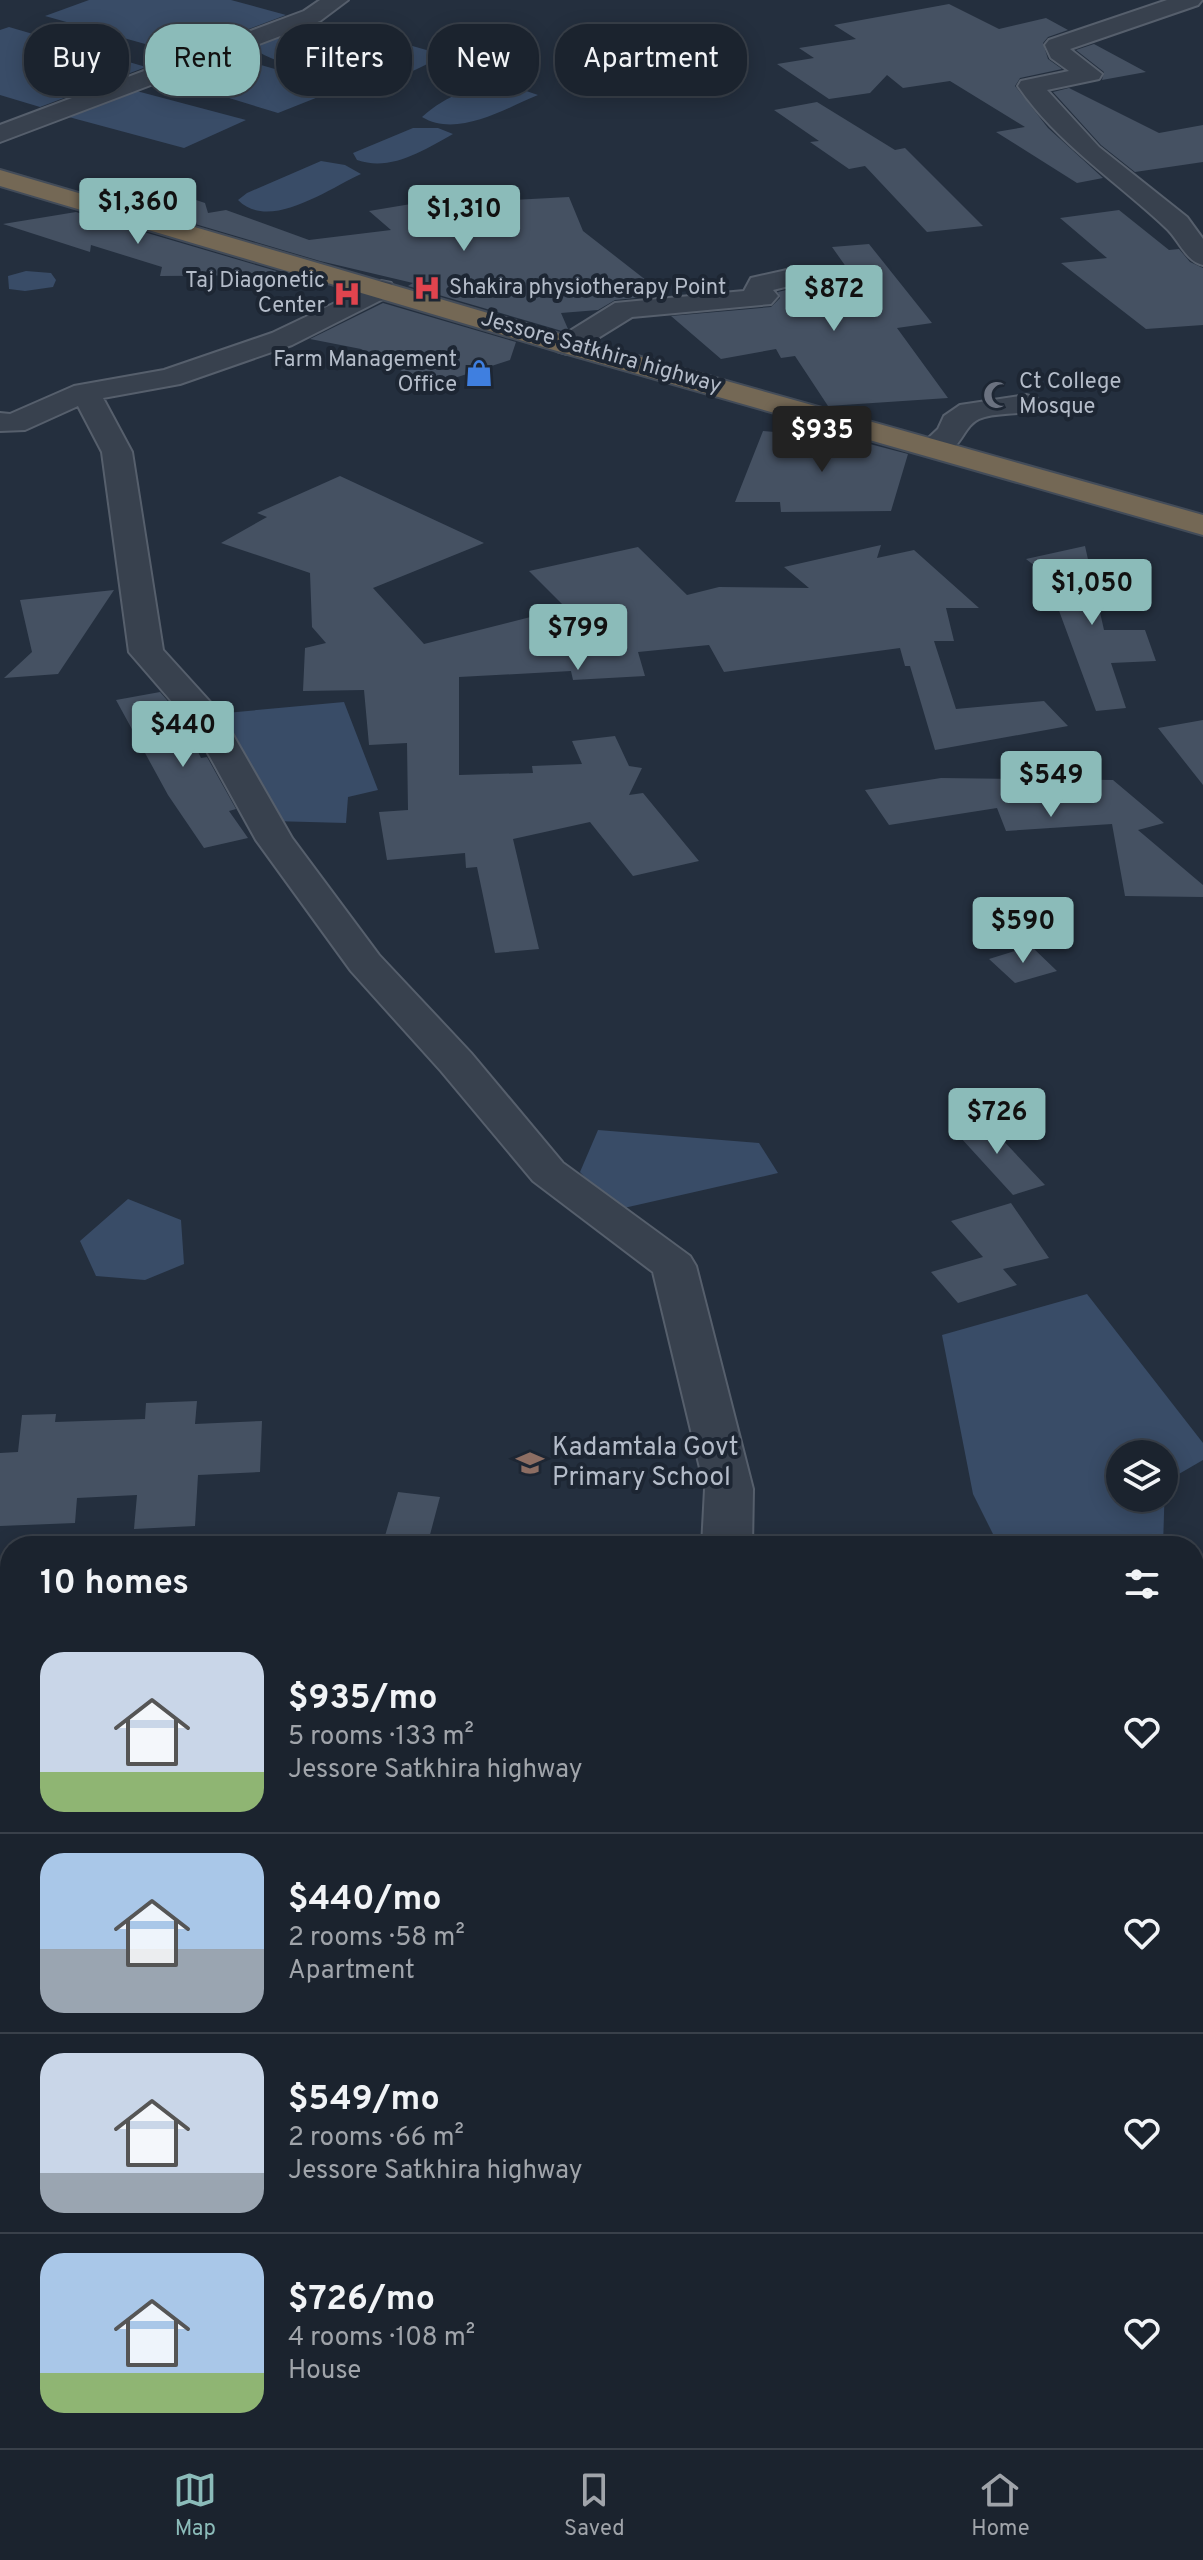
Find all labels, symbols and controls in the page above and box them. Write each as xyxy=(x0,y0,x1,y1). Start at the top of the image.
chip: Buy xyxy=(24,24,129,96)
chip: Rent xyxy=(145,24,260,96)
chip: Filters xyxy=(276,24,412,96)
chip: New xyxy=(428,24,539,96)
chip: Apartment xyxy=(555,24,747,96)
pin: $1,360 xyxy=(73,178,203,246)
pin: $1,310 xyxy=(399,185,529,253)
text: $1,360 xyxy=(97,187,179,220)
text: $1,310 xyxy=(426,194,502,227)
pin: $872 xyxy=(787,265,881,333)
place label: Taj Diagonetic Center xyxy=(185,268,325,320)
hospital icon: Shakira physiotherapy Point xyxy=(412,273,442,303)
text: $872 xyxy=(804,274,864,307)
place label: Shakira physiotherapy Point xyxy=(449,275,726,302)
hospital icon: Taj Diagonetic Center xyxy=(332,279,362,309)
street label: Jessore Satkhira highway xyxy=(477,306,725,400)
place label: Farm Management Office xyxy=(273,347,457,399)
shop icon: Farm Management Office xyxy=(464,358,494,388)
place label: Ct College Mosque xyxy=(1019,369,1121,421)
mosque icon: Ct College Mosque xyxy=(982,380,1012,410)
pin: $935 xyxy=(775,406,869,474)
text: $935 xyxy=(790,415,854,448)
pin: $1,050 xyxy=(1027,559,1157,627)
text: $1,050 xyxy=(1051,568,1133,601)
pin: $799 xyxy=(531,604,625,672)
text: $799 xyxy=(547,613,609,646)
pin: $440 xyxy=(136,701,230,769)
text: $440 xyxy=(150,710,216,743)
pin: $549 xyxy=(1004,751,1098,819)
text: $549 xyxy=(1019,760,1083,793)
pin: $590 xyxy=(976,897,1070,965)
text: $590 xyxy=(991,906,1055,939)
pin: $726 xyxy=(950,1088,1044,1156)
text: $726 xyxy=(966,1097,1028,1130)
place label: Kadamtala Govt Primary School xyxy=(552,1432,739,1495)
map controls xyxy=(1106,1440,1178,1512)
button: layers xyxy=(1106,1440,1178,1512)
school or university icon: Kadamtala Govt Primary School xyxy=(515,1448,545,1478)
icon: filters xyxy=(1120,1562,1164,1606)
text: 10 homes xyxy=(40,1563,189,1606)
text: $935/mo xyxy=(288,1678,438,1721)
icon: home xyxy=(104,1684,200,1780)
icon: heart xyxy=(1120,1710,1164,1754)
text: 5 rooms · 133 m² xyxy=(288,1721,474,1754)
text: Jessore Satkhira highway xyxy=(288,1754,583,1787)
text: $440/mo xyxy=(288,1879,442,1922)
icon: home xyxy=(104,1885,200,1981)
icon: heart xyxy=(1120,1911,1164,1955)
text: 2 rooms · 58 m² xyxy=(288,1922,465,1955)
text: Apartment xyxy=(288,1955,415,1988)
text: $549/mo xyxy=(288,2079,440,2122)
icon: home xyxy=(104,2085,200,2181)
icon: heart xyxy=(1120,2111,1164,2155)
text: 2 rooms · 66 m² xyxy=(288,2122,464,2155)
text: Jessore Satkhira highway xyxy=(288,2155,583,2188)
text: $726/mo xyxy=(288,2279,435,2322)
icon: home xyxy=(104,2285,200,2381)
icon: heart xyxy=(1120,2311,1164,2355)
text: 4 rooms · 108 m² xyxy=(288,2322,475,2355)
text: House xyxy=(288,2355,361,2388)
tab: Map xyxy=(173,2468,217,2543)
tab: Saved xyxy=(564,2468,625,2543)
tab: Home xyxy=(971,2468,1030,2543)

